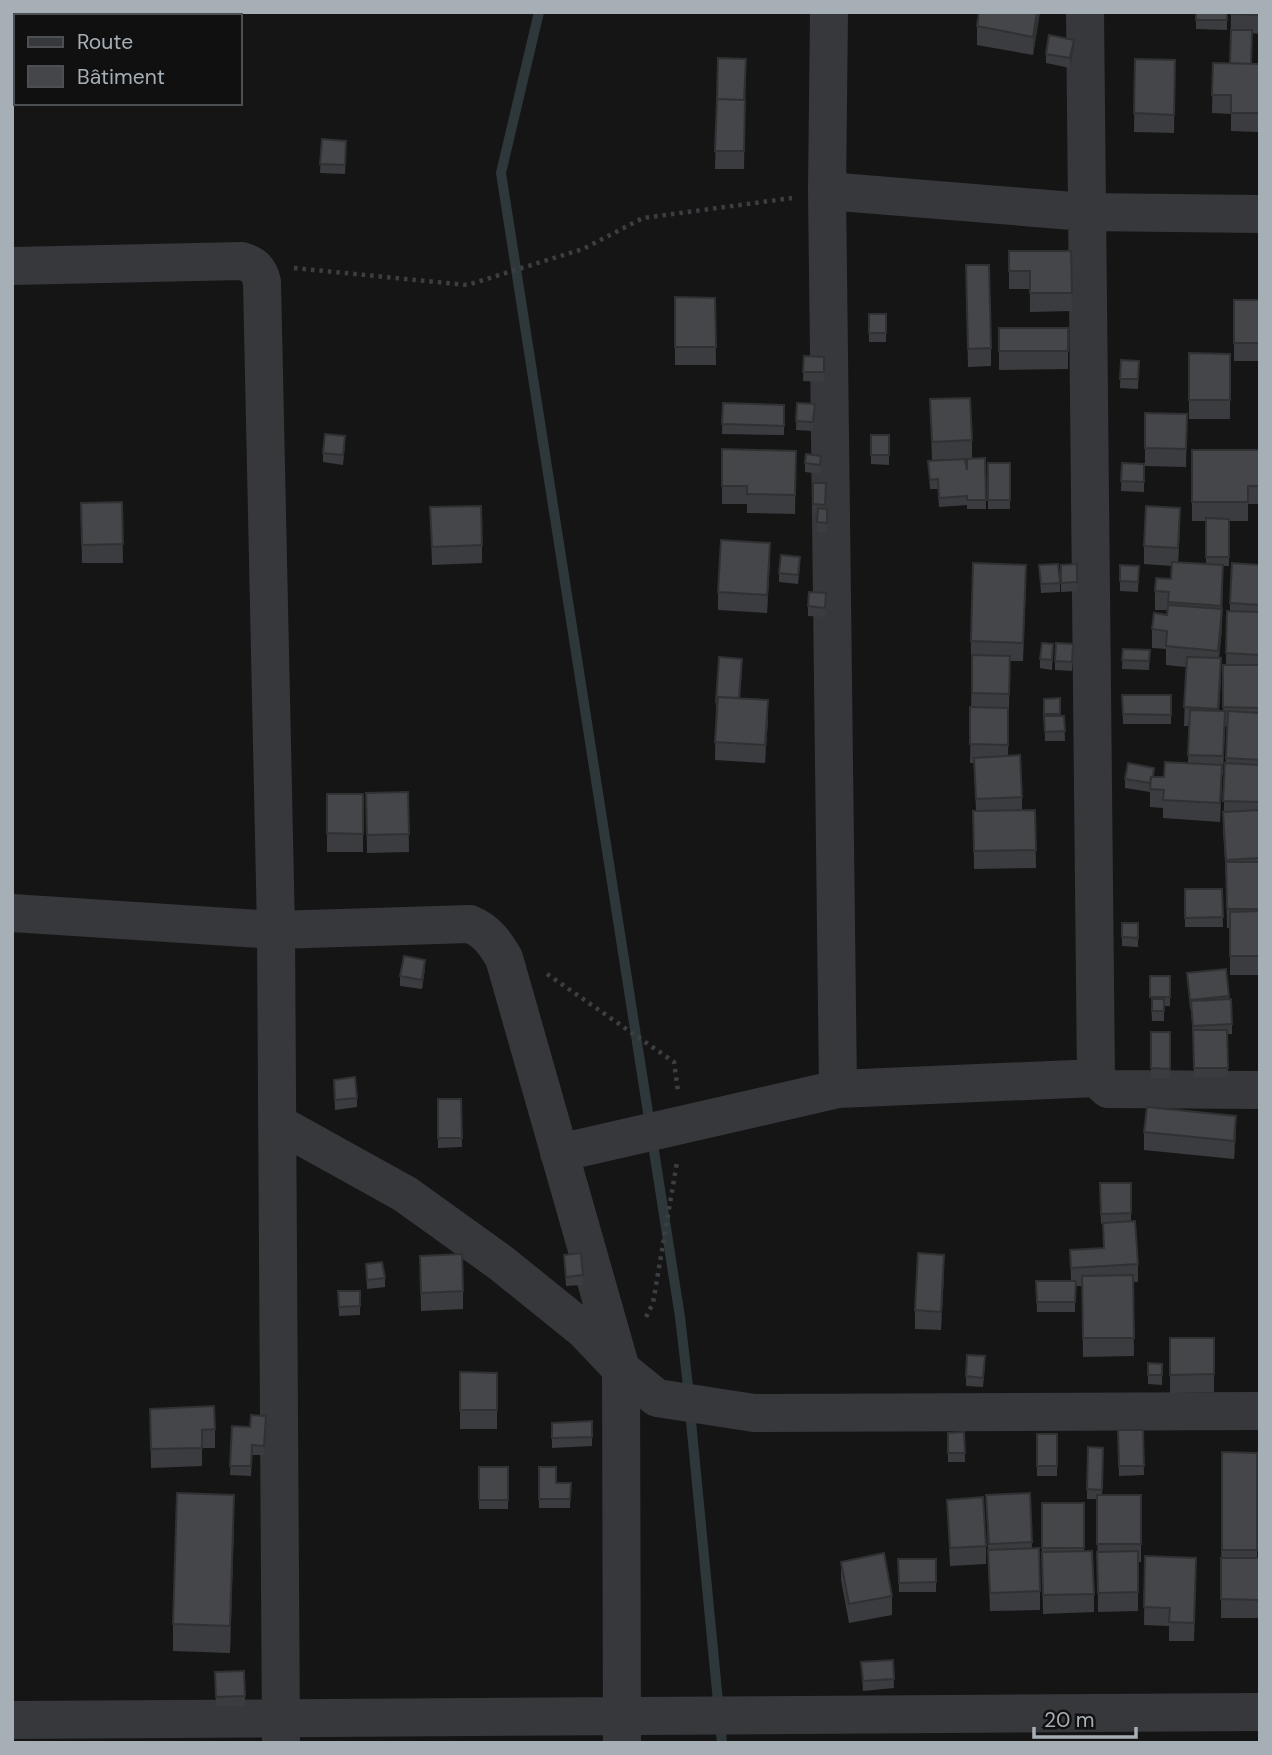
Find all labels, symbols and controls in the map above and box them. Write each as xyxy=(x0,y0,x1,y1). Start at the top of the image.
legend xyxy=(14,14,242,105)
text: Route xyxy=(77,28,133,56)
text: Bâtiment xyxy=(77,63,165,91)
scale bar xyxy=(1034,1696,1136,1740)
text: 20 m xyxy=(1044,1706,1095,1734)

